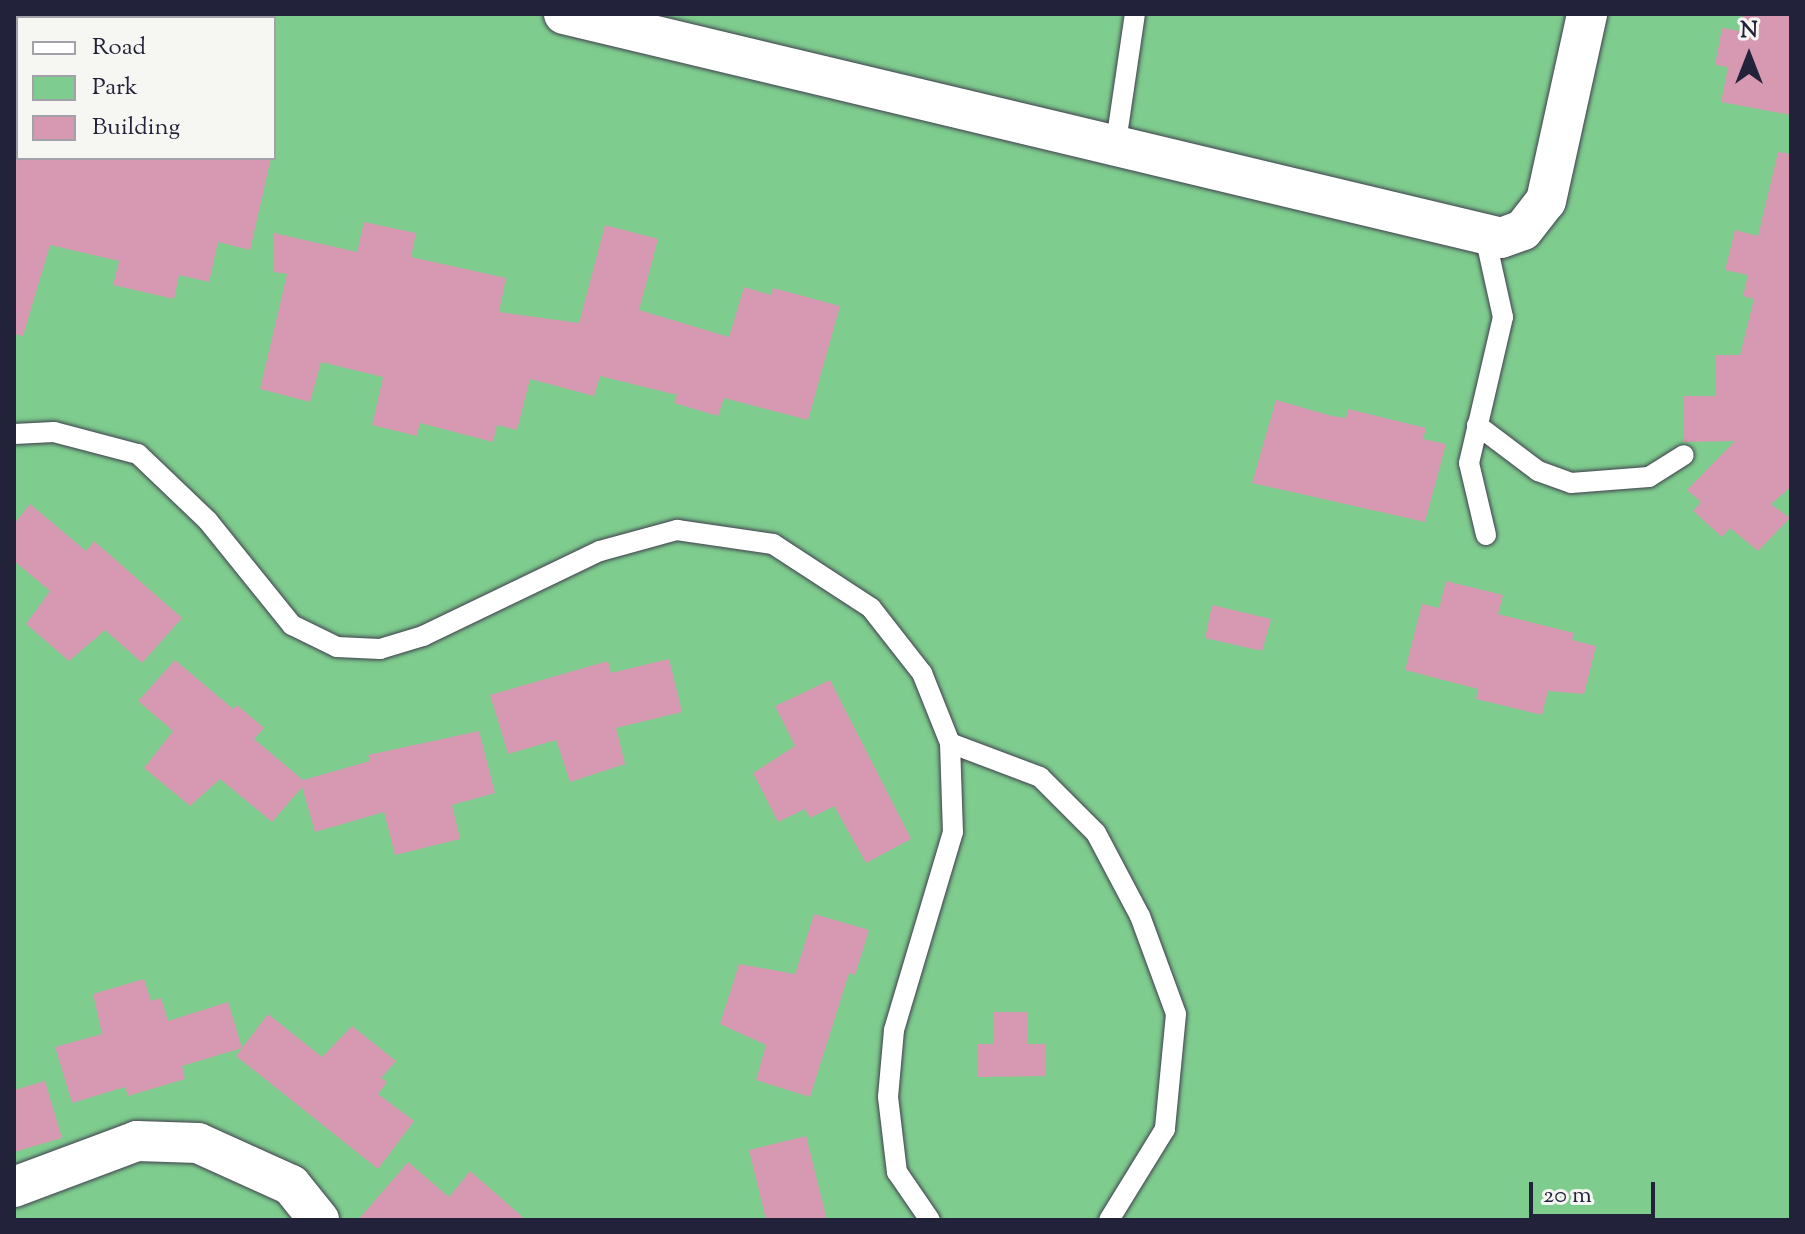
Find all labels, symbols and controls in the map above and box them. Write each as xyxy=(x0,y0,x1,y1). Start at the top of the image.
legend xyxy=(16,16,276,160)
north arrow xyxy=(1709,16,1789,96)
text: N xyxy=(1740,16,1758,48)
text: Road xyxy=(92,31,146,65)
text: Park xyxy=(92,71,138,105)
text: Building xyxy=(92,111,180,145)
scale bar xyxy=(1533,1166,1659,1216)
text: 20 m xyxy=(1543,1179,1592,1213)

